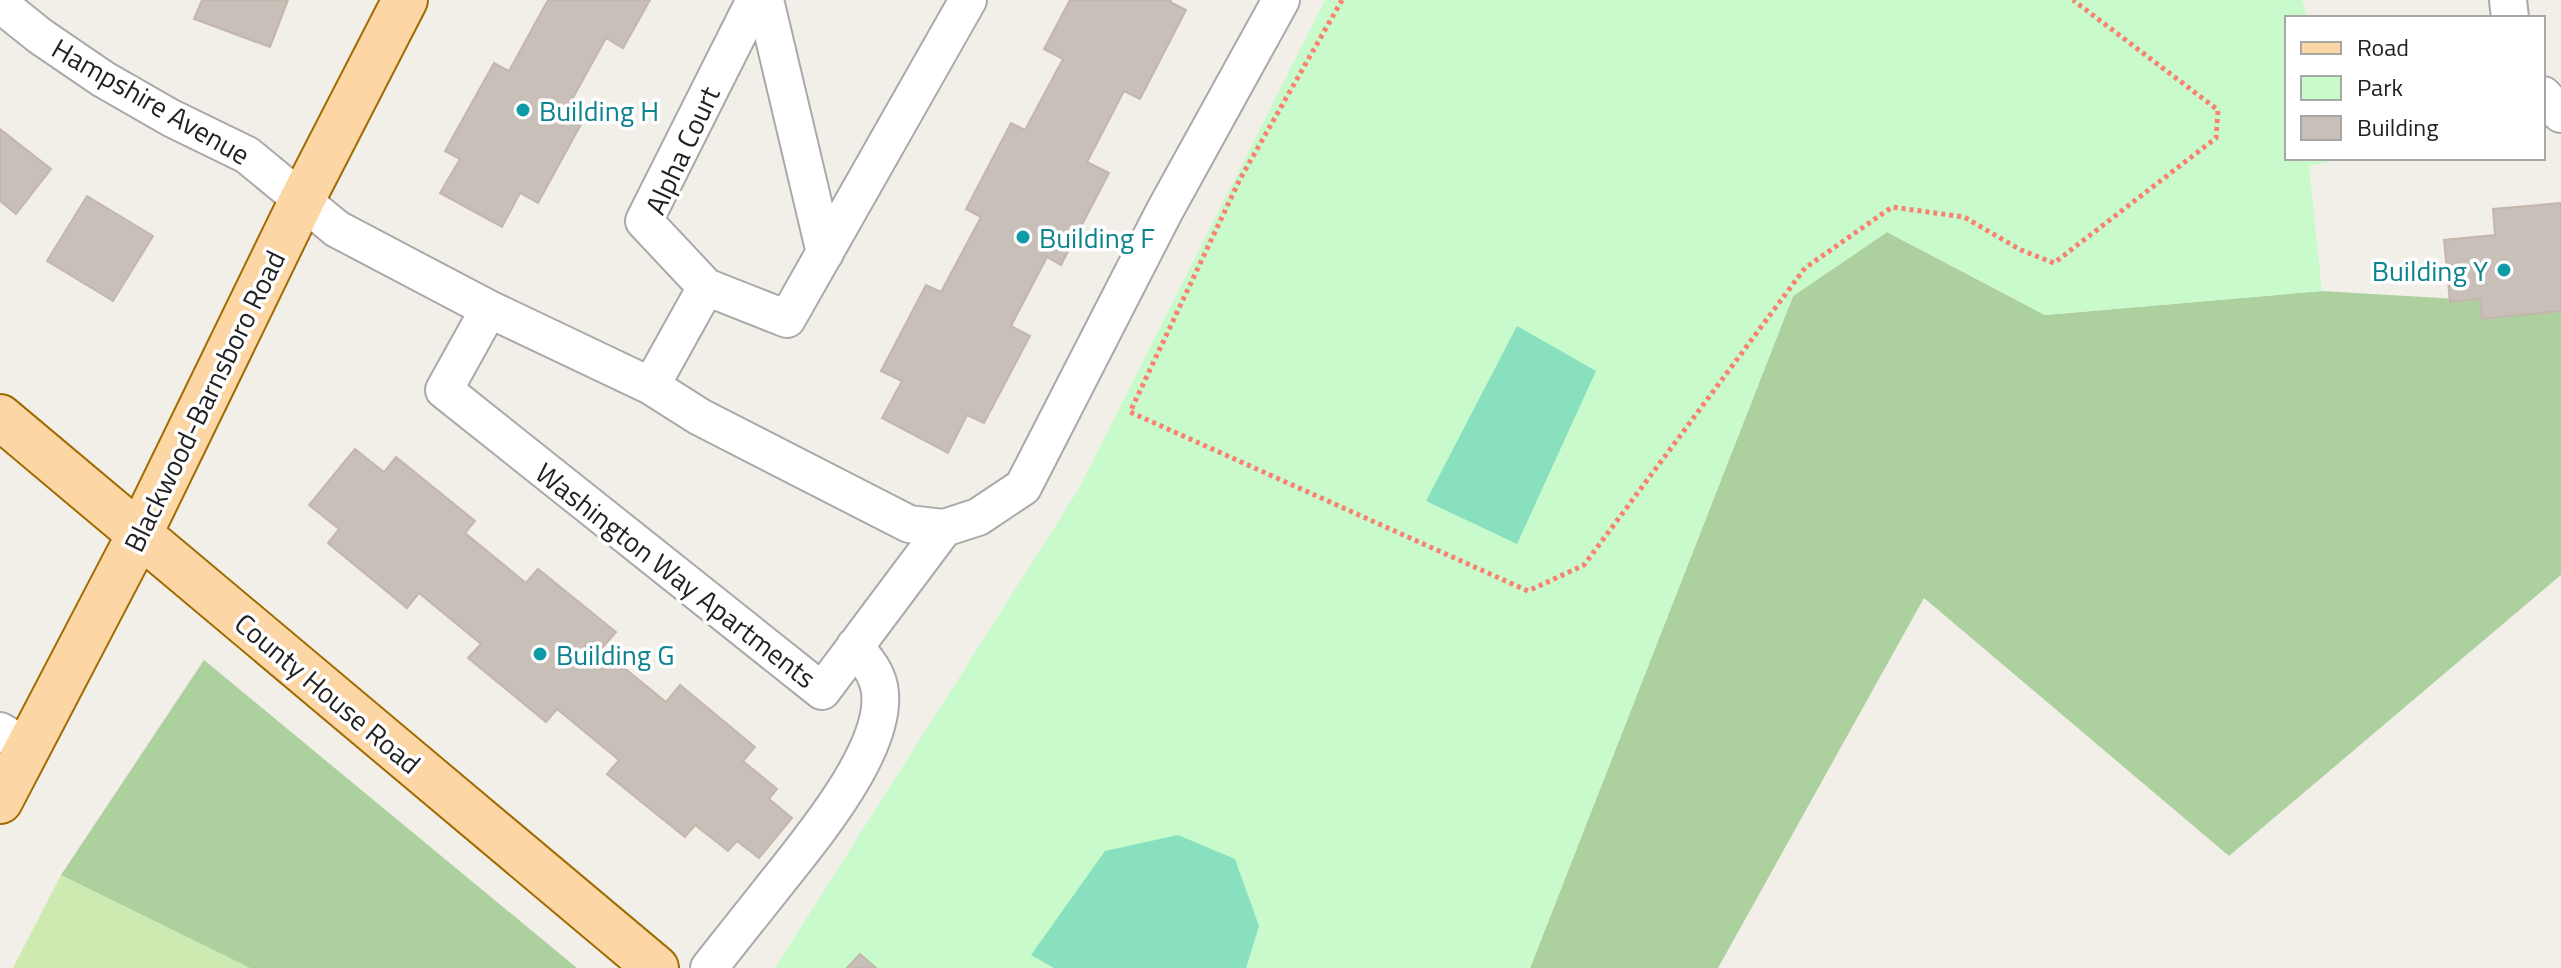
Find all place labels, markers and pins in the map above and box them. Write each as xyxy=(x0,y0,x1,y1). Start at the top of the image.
place label: Building H xyxy=(539,89,659,132)
marker: Building H xyxy=(514,101,532,119)
place label: Building F xyxy=(1039,216,1155,259)
marker: Building F xyxy=(1014,228,1032,246)
place label: Building Y xyxy=(2372,249,2488,292)
marker: Building Y xyxy=(2495,261,2513,279)
place label: Building G xyxy=(556,633,675,676)
marker: Building G xyxy=(531,645,549,663)

